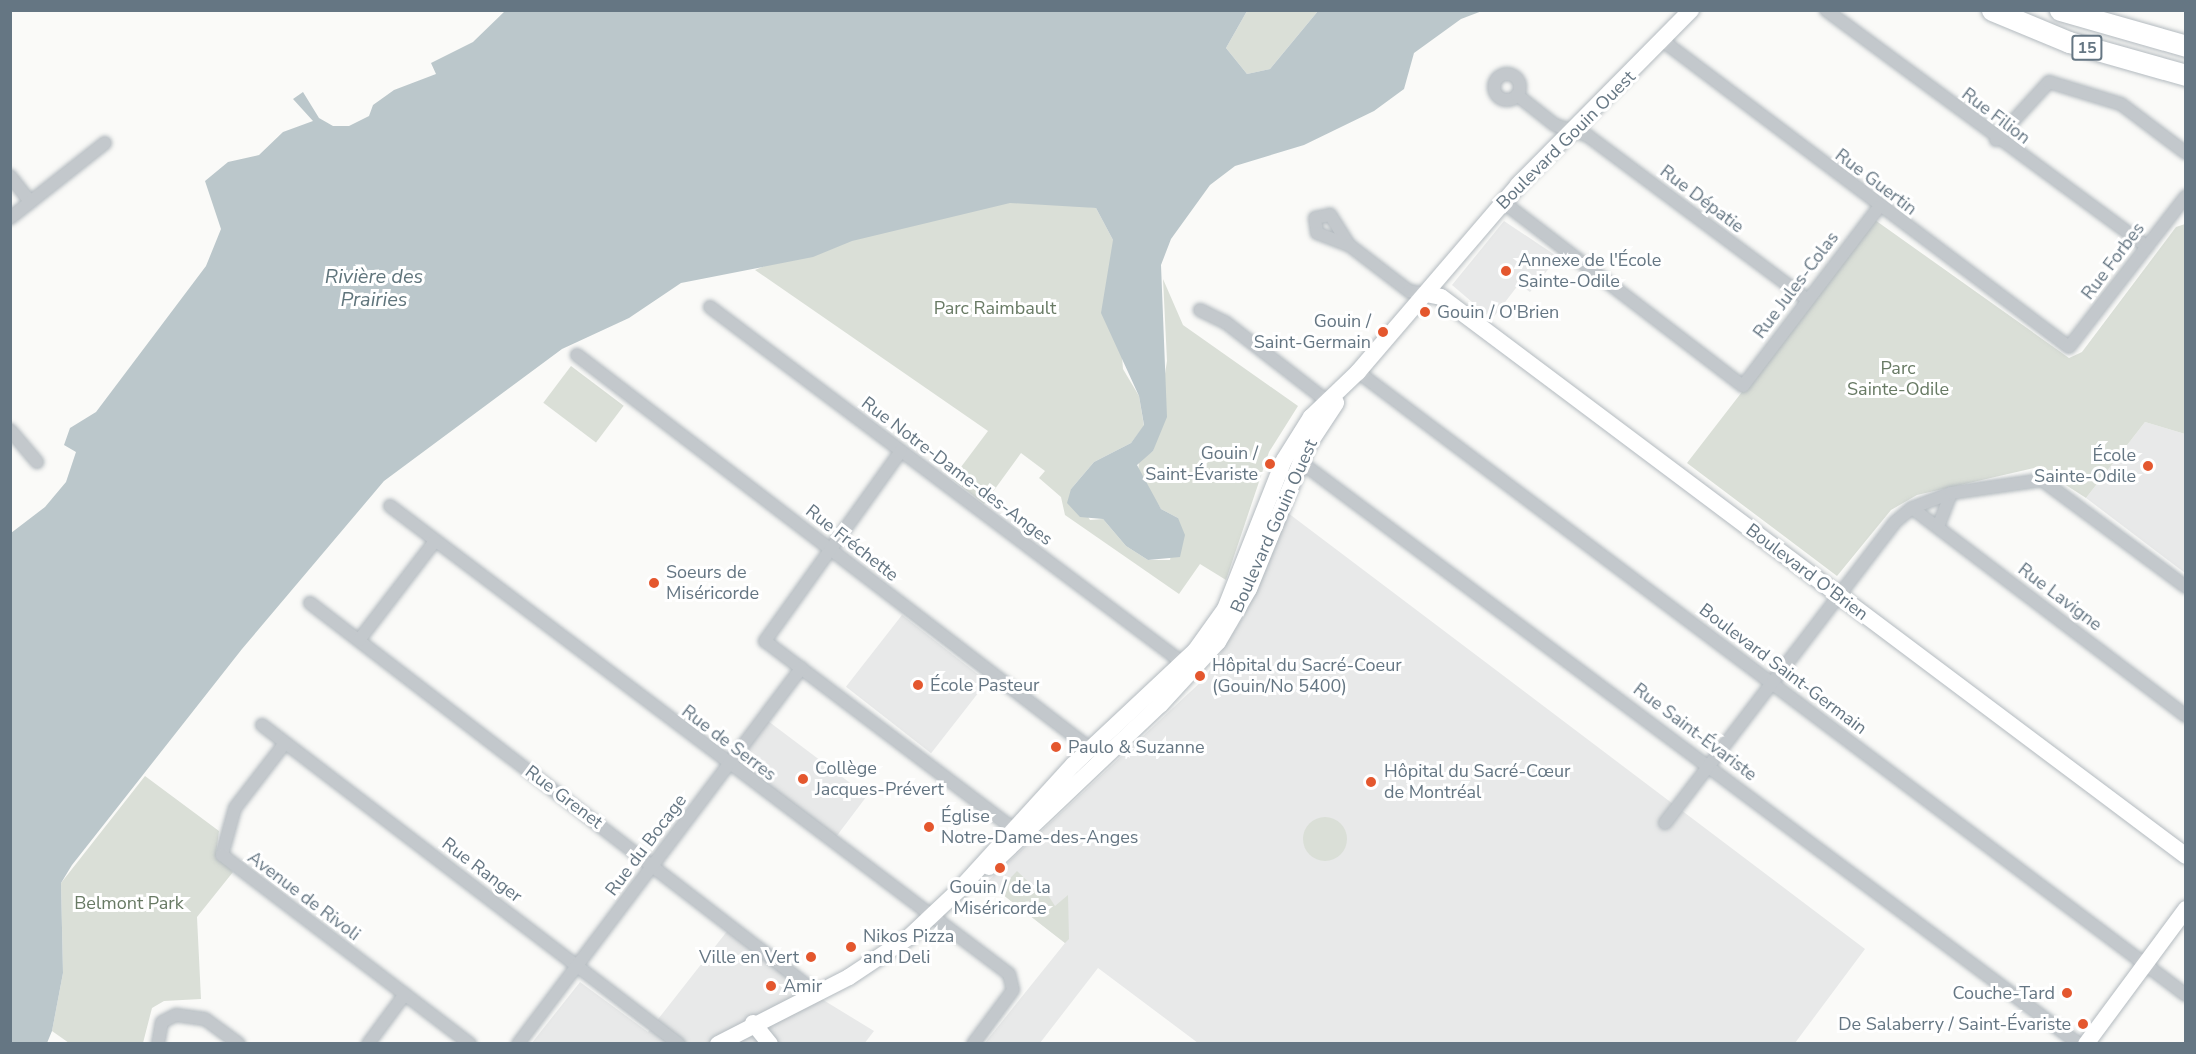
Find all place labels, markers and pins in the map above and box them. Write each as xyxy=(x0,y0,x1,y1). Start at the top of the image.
place label: Annexe de l'École Sainte-Odile xyxy=(1518,250,1661,292)
marker: Annexe de l'École Sainte-Odile xyxy=(1499,264,1513,278)
place label: Gouin / O'Brien xyxy=(1437,301,1559,323)
marker: Gouin / O'Brien xyxy=(1418,305,1432,319)
place label: Gouin / Saint-Germain xyxy=(1254,311,1371,354)
marker: Gouin / Saint-Germain xyxy=(1376,325,1390,339)
place label: Gouin / Saint-Évariste xyxy=(1145,443,1258,486)
place label: École Sainte-Odile xyxy=(2034,445,2136,488)
marker: Gouin / Saint-Évariste xyxy=(1263,457,1277,471)
marker: École Sainte-Odile xyxy=(2141,459,2155,473)
place label: Soeurs de Miséricorde xyxy=(666,562,759,604)
marker: Soeurs de Miséricorde xyxy=(647,576,661,590)
place label: Hôpital du Sacré-Coeur (Gouin/No 5400) xyxy=(1212,655,1402,698)
marker: Hôpital du Sacré-Coeur (Gouin/No 5400) xyxy=(1193,669,1207,683)
place label: École Pasteur xyxy=(930,674,1039,696)
marker: École Pasteur xyxy=(911,678,925,692)
place label: Paulo & Suzanne xyxy=(1068,736,1205,758)
marker: Paulo & Suzanne xyxy=(1049,740,1063,754)
place label: Collège Jacques-Prévert xyxy=(815,758,944,800)
place label: Hôpital du Sacré-Cœur de Montréal xyxy=(1384,761,1570,804)
marker: Collège Jacques-Prévert xyxy=(796,772,810,786)
marker: Hôpital du Sacré-Cœur de Montréal xyxy=(1362,773,1380,791)
place label: Église Notre-Dame-des-Anges xyxy=(941,806,1138,848)
marker: Église Notre-Dame-des-Anges xyxy=(922,820,936,834)
marker: Gouin / de la Miséricorde xyxy=(993,861,1007,875)
place label: Gouin / de la Miséricorde xyxy=(949,877,1051,920)
place label: Nikos Pizza and Deli xyxy=(863,926,954,968)
marker: Nikos Pizza and Deli xyxy=(844,940,858,954)
place label: Ville en Vert xyxy=(699,946,799,968)
marker: Ville en Vert xyxy=(804,950,818,964)
place label: Amir xyxy=(783,975,822,997)
marker: Amir xyxy=(764,979,778,993)
place label: Couche-Tard xyxy=(1952,982,2055,1004)
marker: Couche-Tard xyxy=(2060,986,2074,1000)
place label: De Salaberry / Saint-Évariste xyxy=(1838,1013,2071,1035)
marker: De Salaberry / Saint-Évariste xyxy=(2076,1017,2090,1031)

